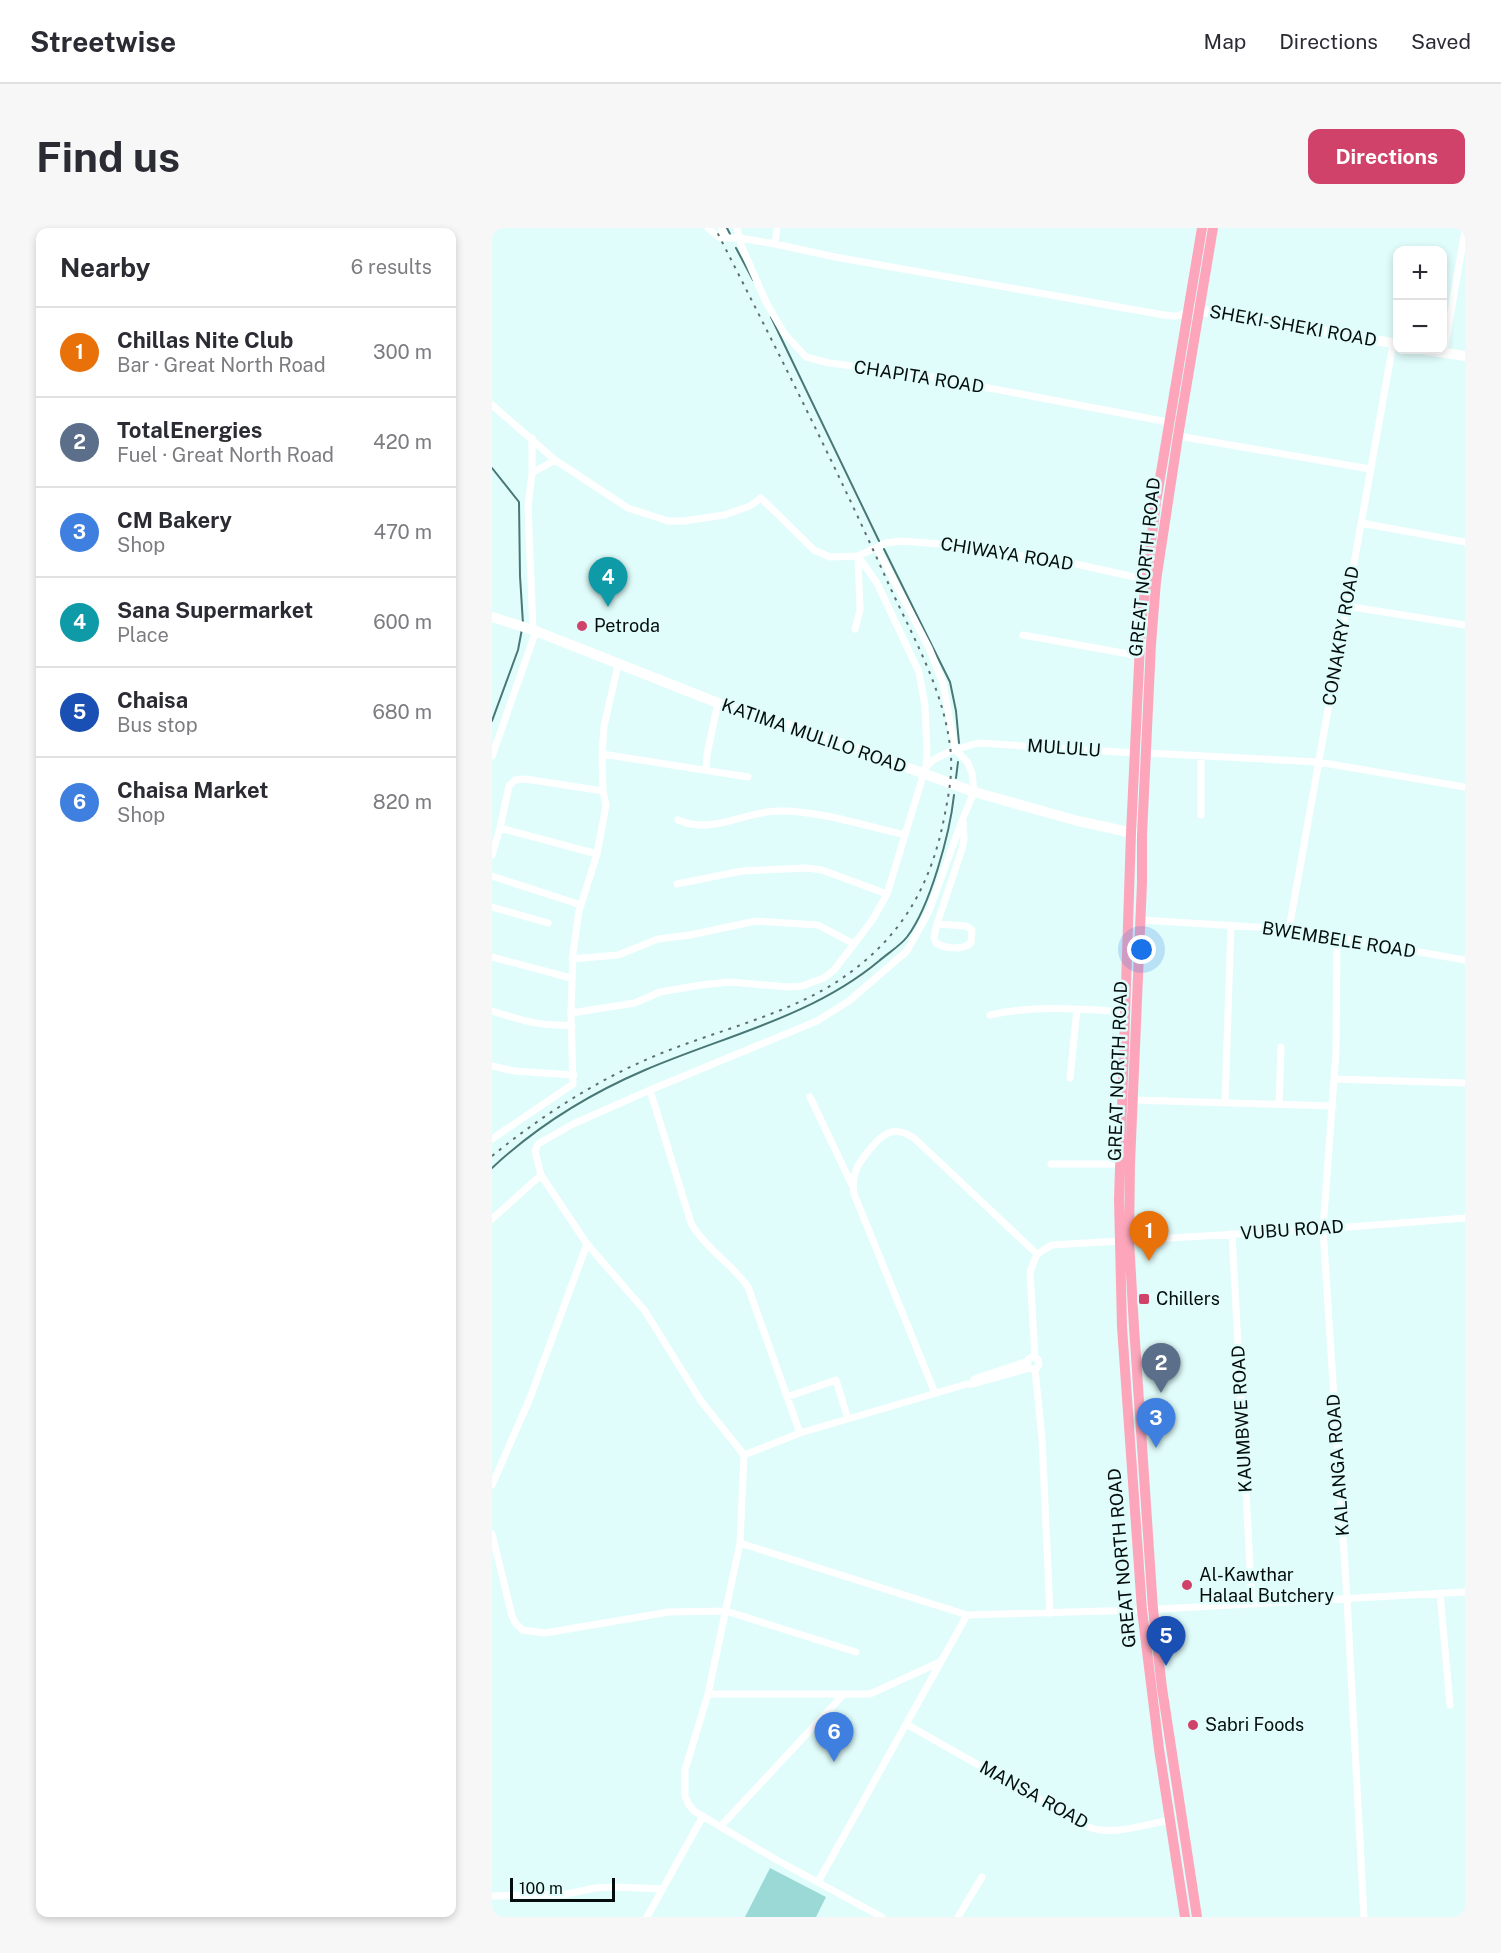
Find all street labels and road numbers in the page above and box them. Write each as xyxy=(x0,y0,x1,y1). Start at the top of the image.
street label: SHEKI-SHEKI ROAD xyxy=(1208,300,1378,351)
street label: CHAPITA ROAD xyxy=(852,356,986,397)
street label: GREAT NORTH ROAD xyxy=(1125,476,1164,658)
street label: CHIWAYA ROAD xyxy=(939,533,1075,574)
street label: CONAKRY ROAD xyxy=(1318,565,1363,707)
street label: KATIMA MULILO ROAD xyxy=(719,694,909,777)
street label: MULULU xyxy=(1027,734,1101,761)
street label: BWEMBELE ROAD xyxy=(1261,917,1417,962)
street label: GREAT NORTH ROAD xyxy=(1104,981,1131,1161)
street label: VUBU ROAD xyxy=(1240,1215,1344,1244)
street label: KAUMBWE ROAD xyxy=(1227,1345,1256,1493)
street label: KALANGA ROAD xyxy=(1322,1393,1353,1537)
street label: GREAT NORTH ROAD xyxy=(1103,1467,1140,1649)
street label: MANSA ROAD xyxy=(976,1756,1092,1833)

